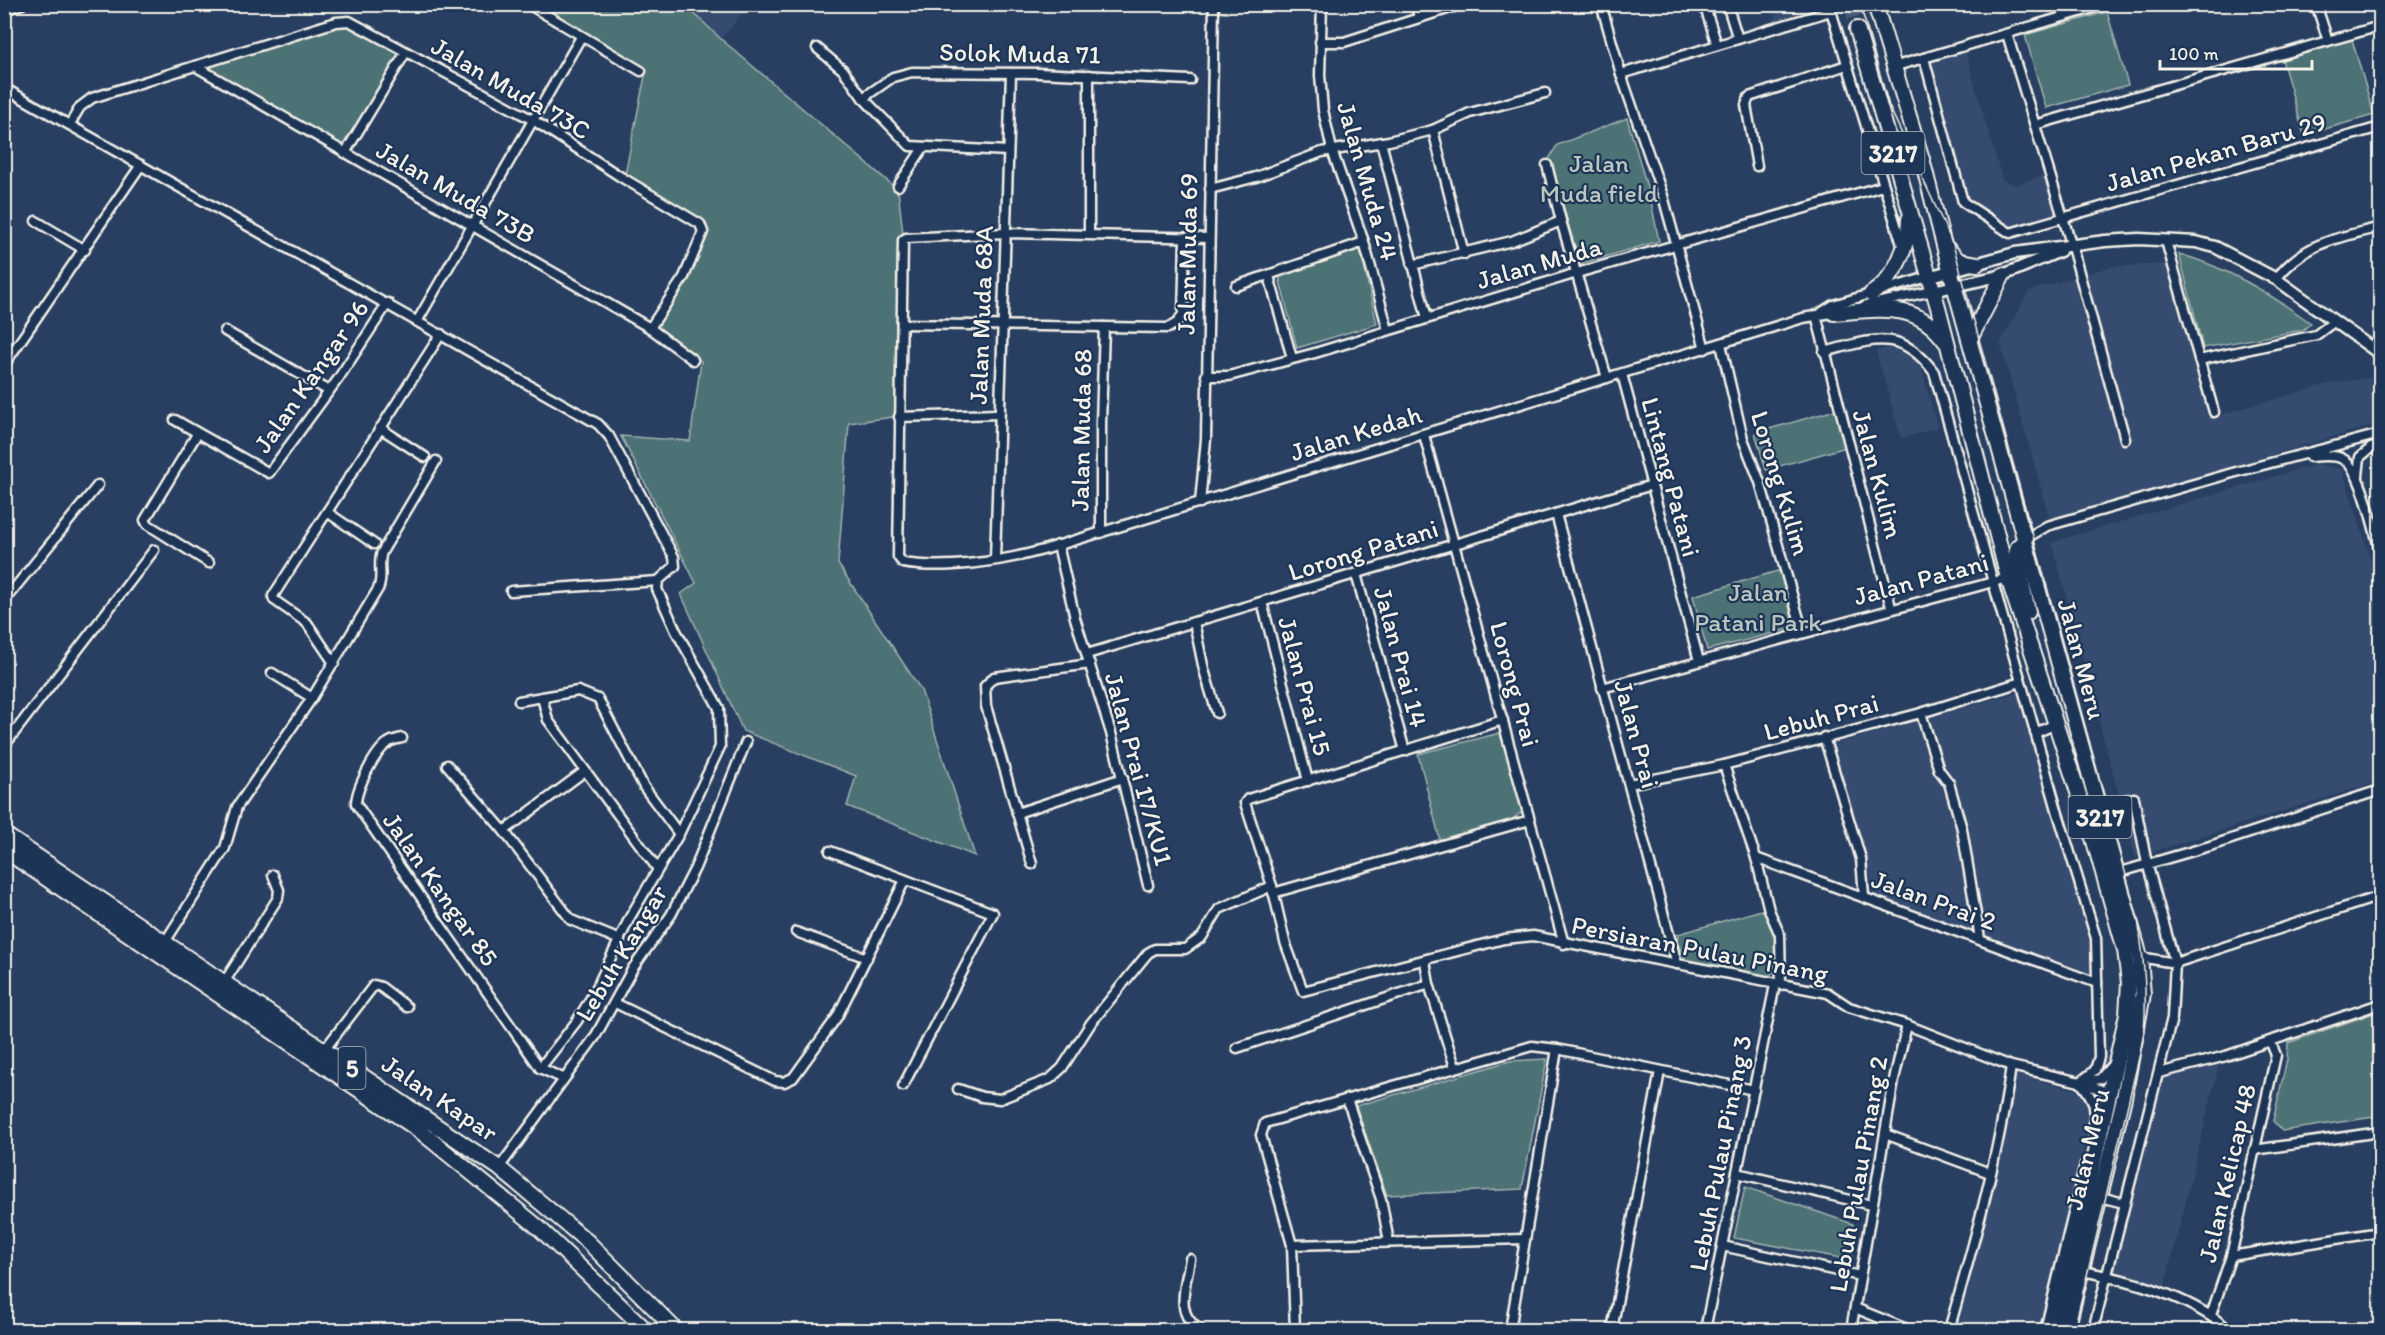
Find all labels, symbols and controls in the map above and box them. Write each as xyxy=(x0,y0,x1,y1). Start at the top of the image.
street label: Jalan Muda 73C xyxy=(426,30,596,146)
scale bar xyxy=(2160,33,2312,71)
street label: Solok Muda 71 xyxy=(939,36,1101,70)
text: 100 m xyxy=(2169,43,2219,65)
street label: Jalan Muda 24 xyxy=(1330,98,1406,265)
street label: Jalan Pekan Baru 29 xyxy=(2102,105,2330,199)
road number: 3217 xyxy=(1862,132,1924,174)
street label: Jalan Muda 73B xyxy=(371,134,541,250)
park label: Jalan Muda field xyxy=(1540,147,1658,209)
street label: Jalan Muda 69 xyxy=(1170,173,1204,335)
street label: Jalan Muda 68A xyxy=(962,225,1000,405)
street label: Jalan Muda xyxy=(1473,230,1606,296)
street label: Jalan Kangar 96 xyxy=(246,293,376,459)
street label: Jalan Muda 68 xyxy=(1064,348,1098,512)
street label: Lintang Patani xyxy=(1634,394,1708,560)
street label: Jalan Kedah xyxy=(1286,398,1426,468)
street label: Jalan Kulim xyxy=(1845,406,1911,542)
street label: Lorong Kulim xyxy=(1744,407,1818,559)
street label: Lorong Patani xyxy=(1284,512,1442,588)
street label: Jalan Patani xyxy=(1850,546,1992,612)
park label: Jalan Patani Park xyxy=(1694,576,1822,638)
street label: Jalan Prai 14 xyxy=(1367,583,1435,731)
street label: Jalan Meru xyxy=(2051,595,2113,723)
street label: Jalan Prai 15 xyxy=(1271,613,1339,759)
street label: Lorong Prai xyxy=(1483,618,1547,750)
street label: Jalan Prai 17/KU1 xyxy=(1098,669,1180,869)
street label: Jalan Prai xyxy=(1607,676,1667,792)
street label: Lebuh Prai xyxy=(1760,686,1882,748)
road number: 3217 xyxy=(2068,796,2132,838)
street label: Jalan Kangar 85 xyxy=(376,806,506,972)
street label: Jalan Prai 2 xyxy=(1867,863,2001,937)
street label: Lebuh Kangar xyxy=(568,879,674,1027)
street label: Persiaran Pulau Pinang xyxy=(1569,908,1832,990)
street label: Lebuh Pulau Pinang 3 xyxy=(1681,1032,1759,1274)
road number: 5 xyxy=(338,1047,366,1089)
street label: Jalan Kapar xyxy=(376,1048,505,1149)
street label: Lebuh Pulau Pinang 2 xyxy=(1821,1053,1895,1295)
street label: Jalan Kelicap 48 xyxy=(2191,1081,2263,1265)
street label: Jalan Meru xyxy=(2057,1085,2117,1213)

